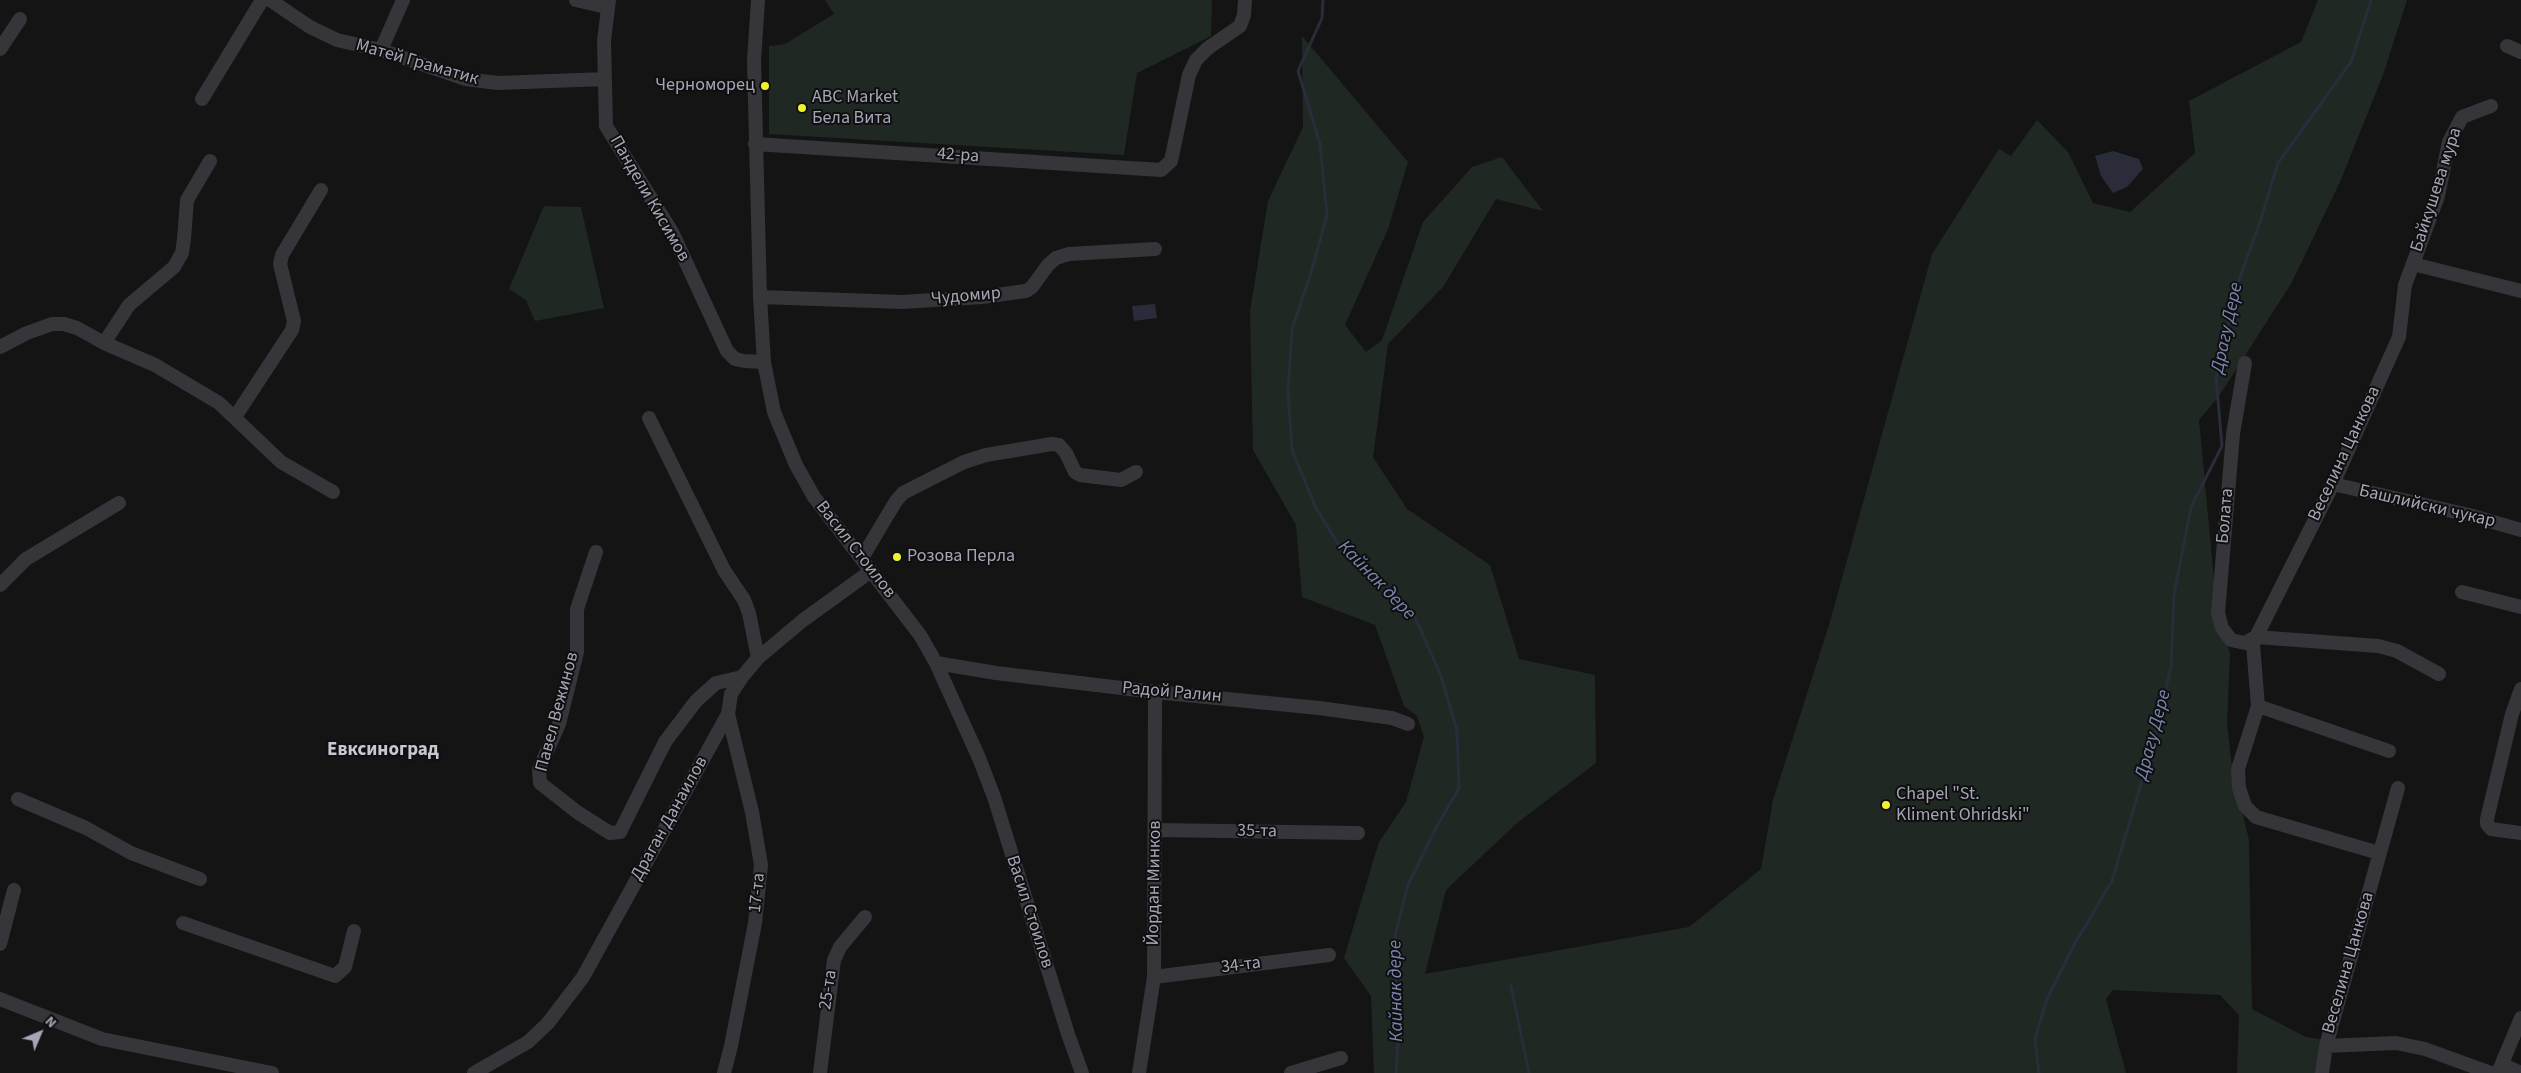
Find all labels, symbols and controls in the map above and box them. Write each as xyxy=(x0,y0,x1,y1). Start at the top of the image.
street label: Матей Граматик xyxy=(353,35,481,91)
place label: Черноморец xyxy=(655,75,755,97)
marker: Черноморец xyxy=(759,80,771,92)
place label: ABC Market Бела Вита xyxy=(812,87,898,130)
marker: ABC Market Бела Вита xyxy=(796,102,808,114)
street label: Байкушева мура xyxy=(2407,125,2467,255)
street label: Пандели Кисимов xyxy=(604,132,694,266)
street label: 42-ра xyxy=(936,144,980,168)
water label: Драгу Дере xyxy=(2207,281,2249,375)
street label: Чудомир xyxy=(930,283,1002,311)
street label: Веселина Цанкова xyxy=(2304,383,2386,525)
street label: Башлийски чукар xyxy=(2357,481,2497,533)
street label: Болата xyxy=(2213,487,2239,545)
street label: Васил Стоилов xyxy=(810,497,900,603)
water label: Кайнак дере xyxy=(1332,536,1420,626)
place label: Розова Перла xyxy=(907,546,1015,568)
marker: Розова Перла xyxy=(891,551,903,563)
street label: Павел Вежинов xyxy=(532,650,584,774)
street label: Радой Ралин xyxy=(1121,678,1223,708)
water label: Драгу Дере xyxy=(2131,688,2177,782)
district label: Евксиноград xyxy=(327,740,439,762)
street label: Драган Данаилов xyxy=(627,753,713,885)
place label: Chapel "St. Kliment Ohridski" xyxy=(1896,784,2030,826)
marker: Chapel "St. Kliment Ohridski" xyxy=(1880,799,1892,811)
street label: Йордан Минков xyxy=(1143,820,1167,946)
street label: 35-та xyxy=(1237,821,1277,843)
street label: Васил Стоилов xyxy=(1001,853,1057,971)
street label: 17-та xyxy=(745,872,771,914)
street label: Веселина Цанкова xyxy=(2318,890,2380,1036)
water label: Кайнак дере xyxy=(1385,940,1409,1042)
street label: 34-та xyxy=(1220,953,1262,979)
street label: 25-та xyxy=(816,969,842,1011)
north arrow xyxy=(15,1008,65,1058)
text: N xyxy=(40,1012,61,1033)

